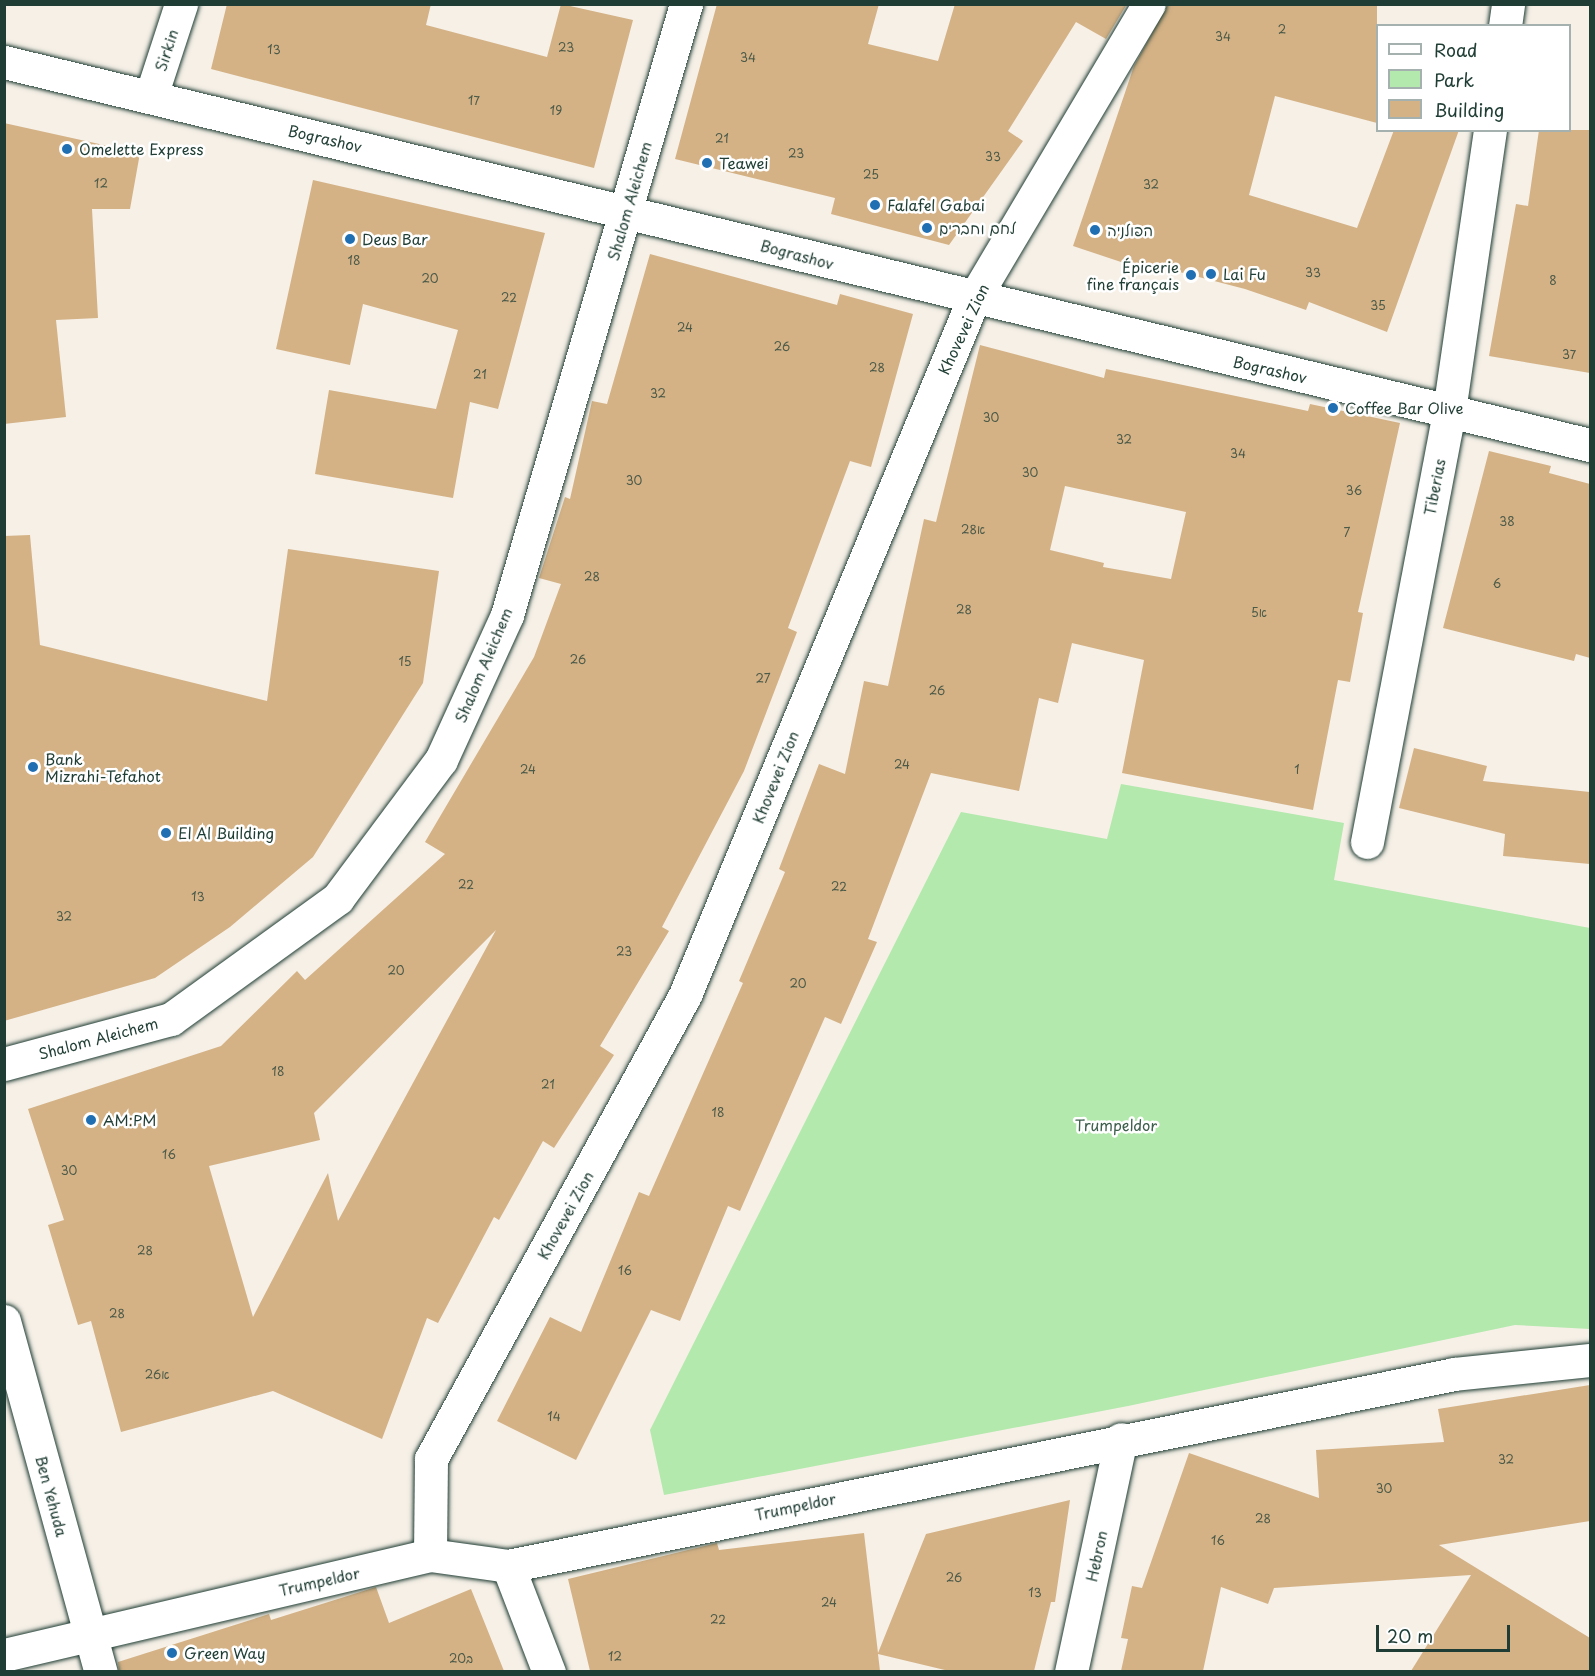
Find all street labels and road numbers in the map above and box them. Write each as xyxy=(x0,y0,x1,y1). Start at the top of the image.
street label: Sirkin xyxy=(151,27,181,73)
street label: Bograshov xyxy=(286,121,364,155)
street label: Shalom Aleichem xyxy=(603,139,655,263)
street label: Bograshov xyxy=(758,236,836,272)
street label: Khovevei Zion xyxy=(934,281,992,377)
street label: Bograshov xyxy=(1231,352,1309,386)
street label: Tiberias xyxy=(1420,457,1448,517)
street label: Shalom Aleichem xyxy=(450,604,516,726)
street label: Khovevei Zion xyxy=(748,728,802,826)
street label: Shalom Aleichem xyxy=(36,1013,160,1063)
street label: Khovevei Zion xyxy=(533,1168,597,1262)
street label: Ben Yehuda xyxy=(33,1454,71,1538)
street label: Trumpeldor xyxy=(753,1489,837,1523)
street label: Hebron xyxy=(1082,1529,1110,1583)
street label: Trumpeldor xyxy=(277,1563,361,1599)

